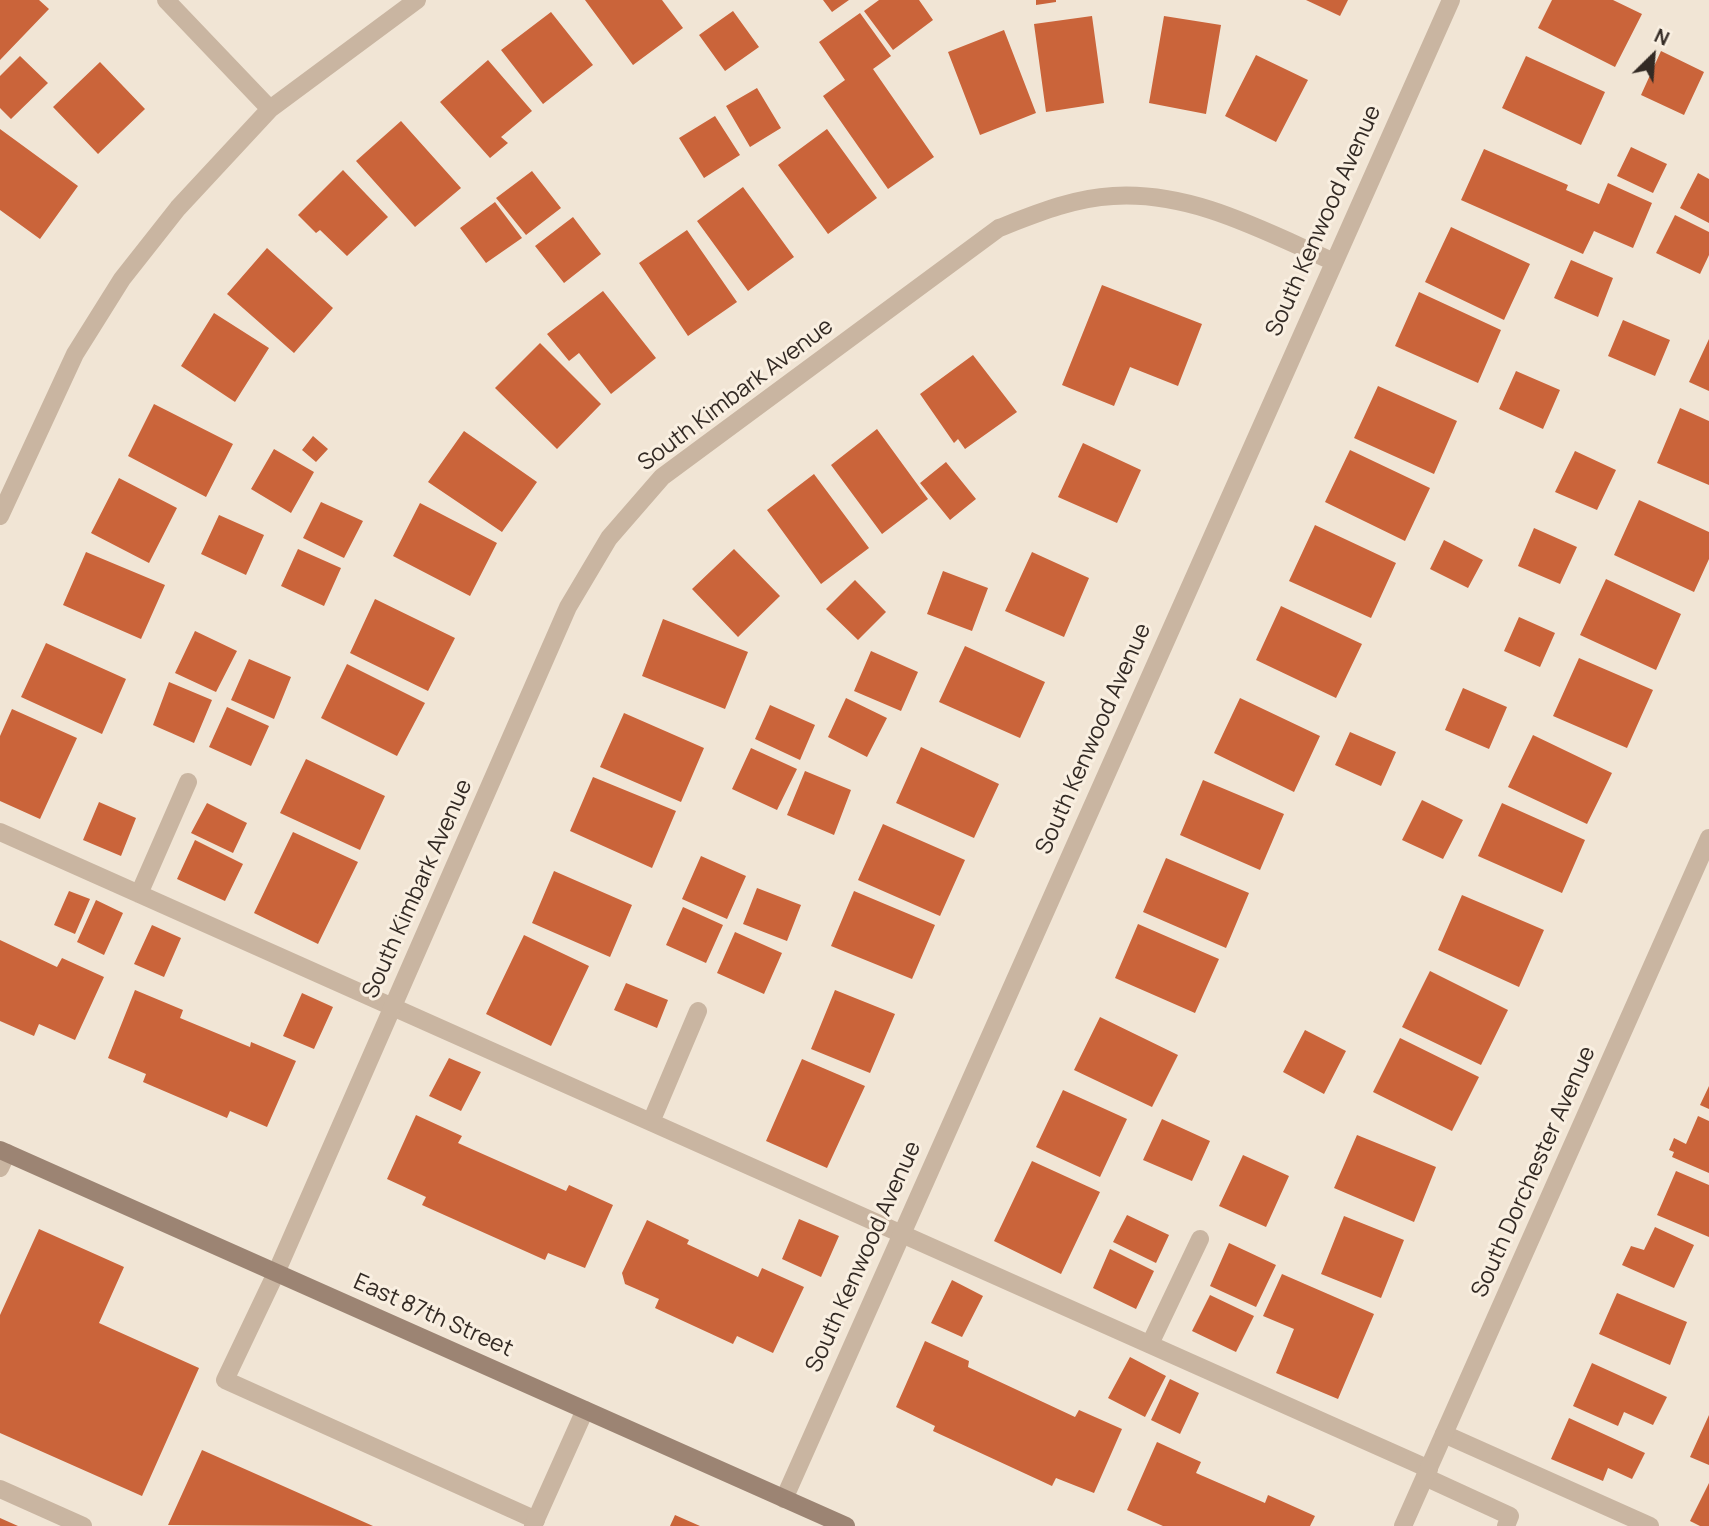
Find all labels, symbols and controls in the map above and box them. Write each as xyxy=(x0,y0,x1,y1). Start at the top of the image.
north arrow xyxy=(1618,21,1688,91)
text: N xyxy=(1650,22,1674,52)
street label: South Kenwood Avenue xyxy=(1261,101,1387,341)
street label: South Kimbark Avenue xyxy=(633,313,839,477)
street label: South Kenwood Avenue xyxy=(1031,619,1157,859)
street label: South Kimbark Avenue xyxy=(357,775,479,1003)
street label: South Dorchester Avenue xyxy=(1466,1042,1602,1302)
street label: South Kenwood Avenue xyxy=(801,1137,927,1377)
street label: East 87th Street xyxy=(349,1268,517,1364)

